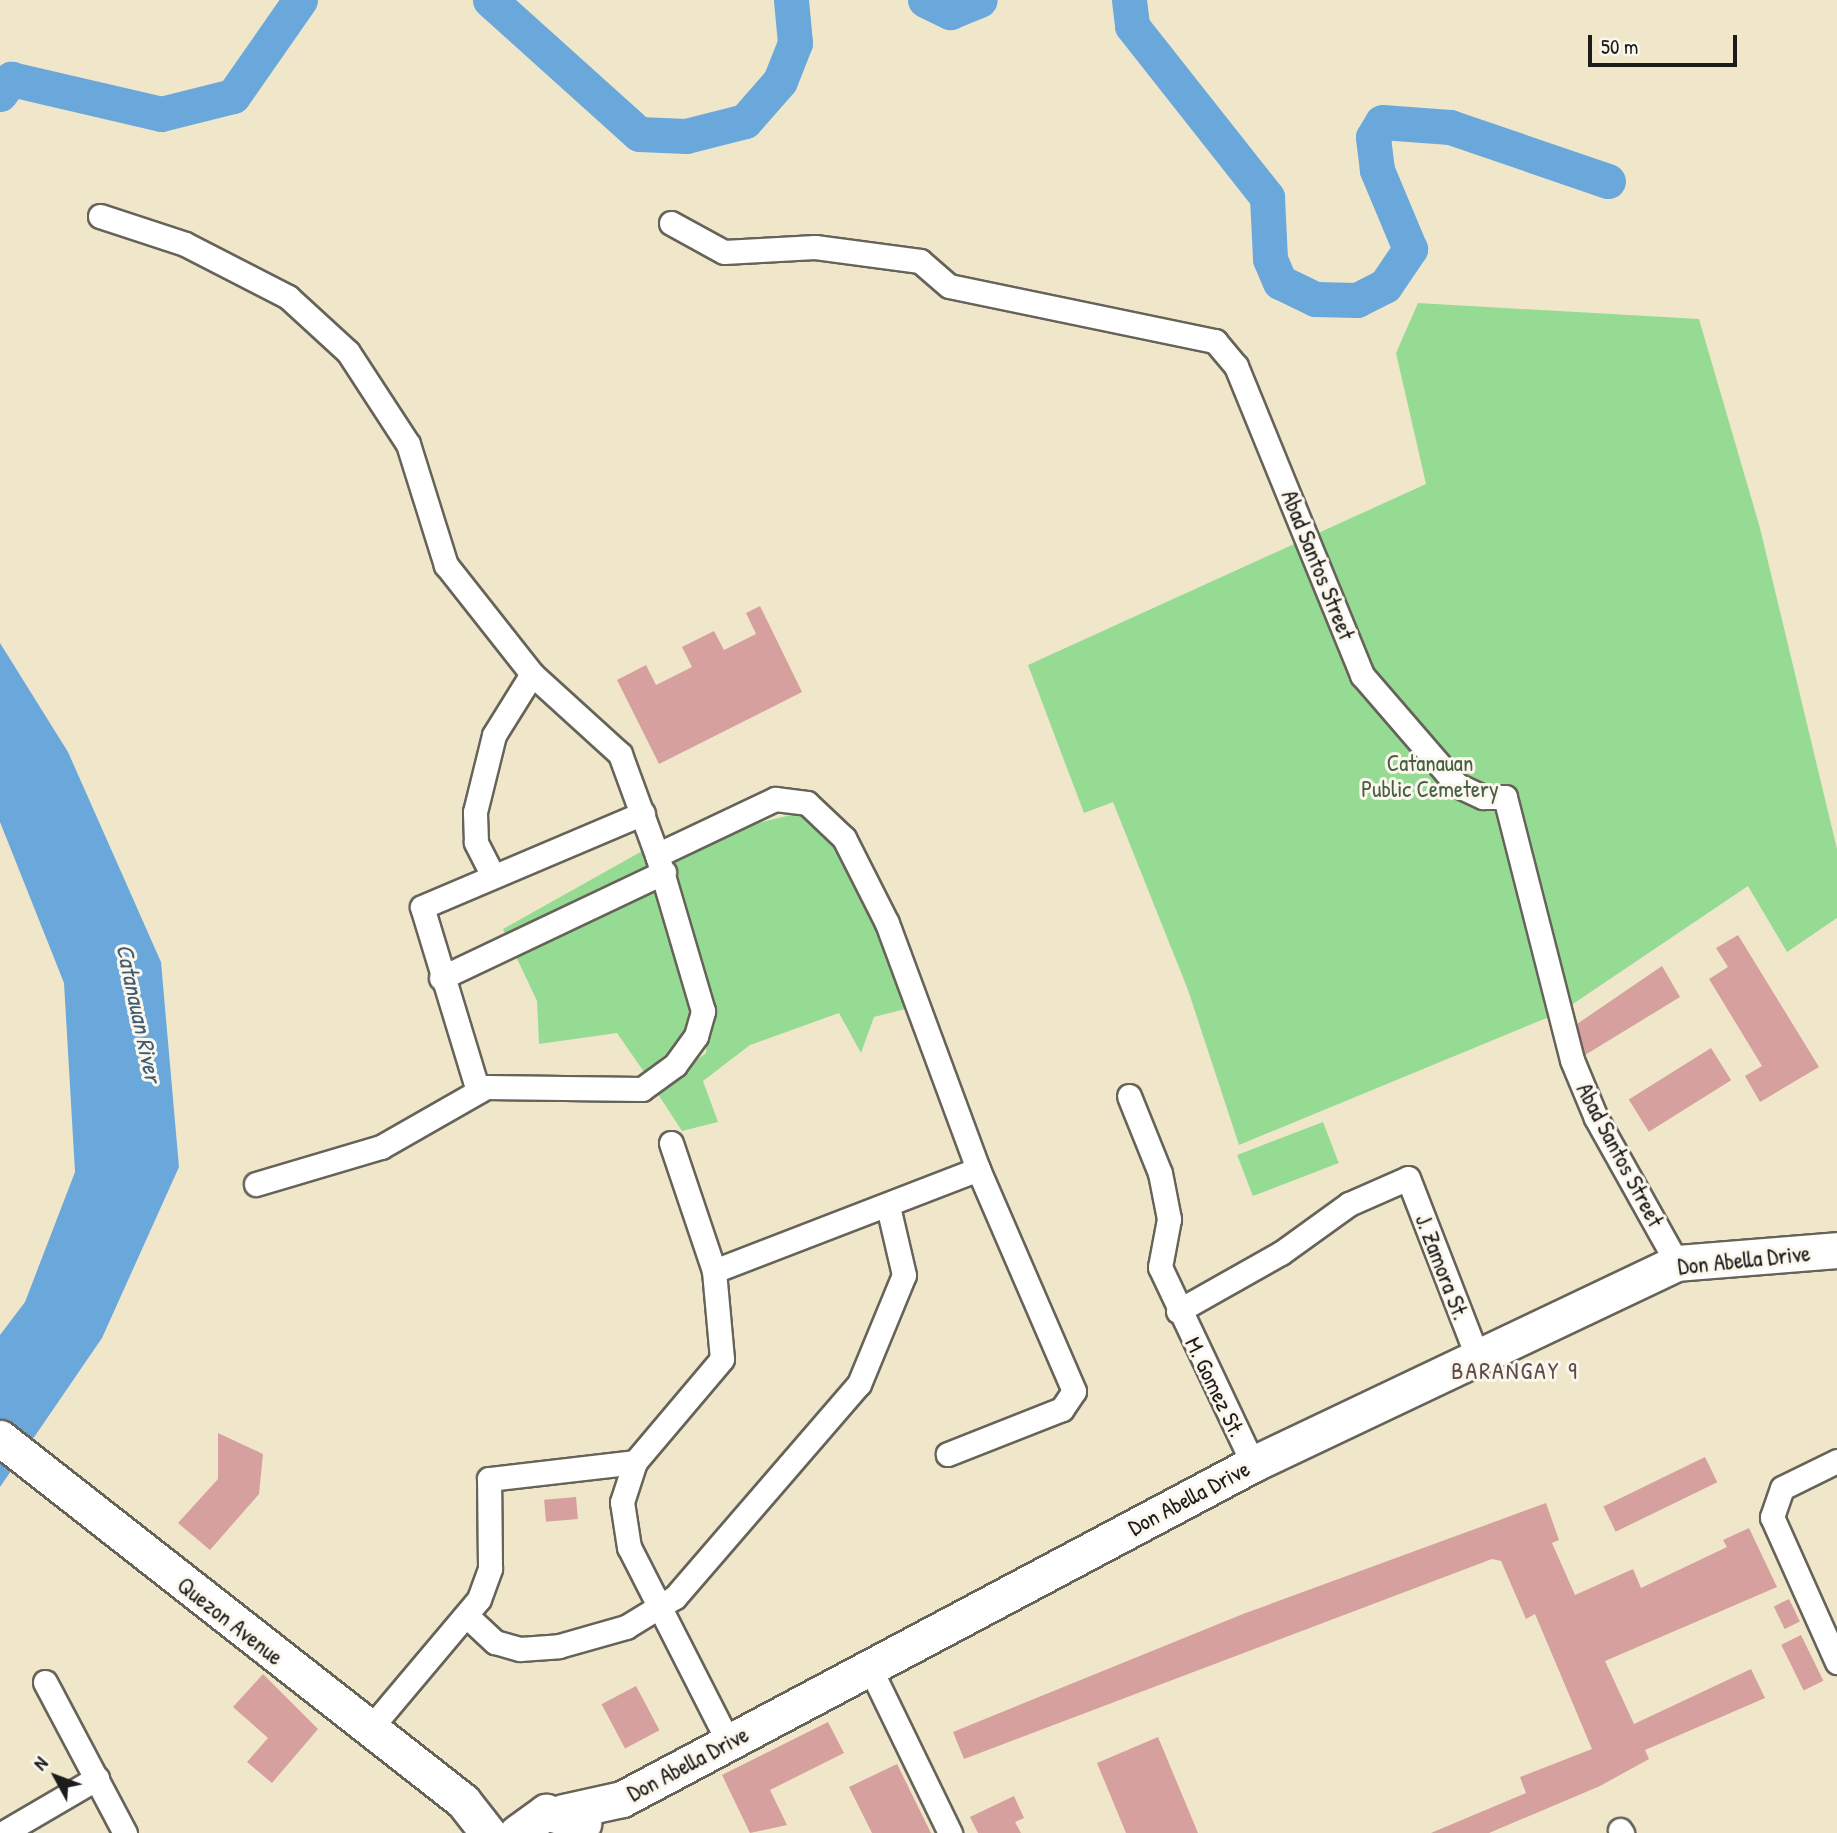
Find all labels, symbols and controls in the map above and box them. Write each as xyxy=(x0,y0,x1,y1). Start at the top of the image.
scale bar xyxy=(1592,21,1741,65)
text: 50 m xyxy=(1601,32,1638,61)
street label: Abad Santos Street xyxy=(1275,486,1361,644)
park label: Catanauan Public Cemetery xyxy=(1361,749,1499,803)
water label: Catanauan River xyxy=(110,941,168,1085)
street label: Abad Santos Street xyxy=(1571,1078,1669,1232)
street label: J. Zamora St. xyxy=(1409,1210,1475,1324)
street label: Don Abella Drive xyxy=(1676,1239,1812,1281)
street label: M. Gomez St. xyxy=(1179,1333,1251,1441)
district label: BARANGAY 9 xyxy=(1453,1357,1577,1385)
street label: Don Abella Drive xyxy=(1124,1455,1254,1541)
street label: Quezon Avenue xyxy=(172,1571,288,1671)
street label: Don Abella Drive xyxy=(623,1721,753,1807)
north arrow xyxy=(21,1742,91,1812)
text: N xyxy=(27,1751,53,1776)

